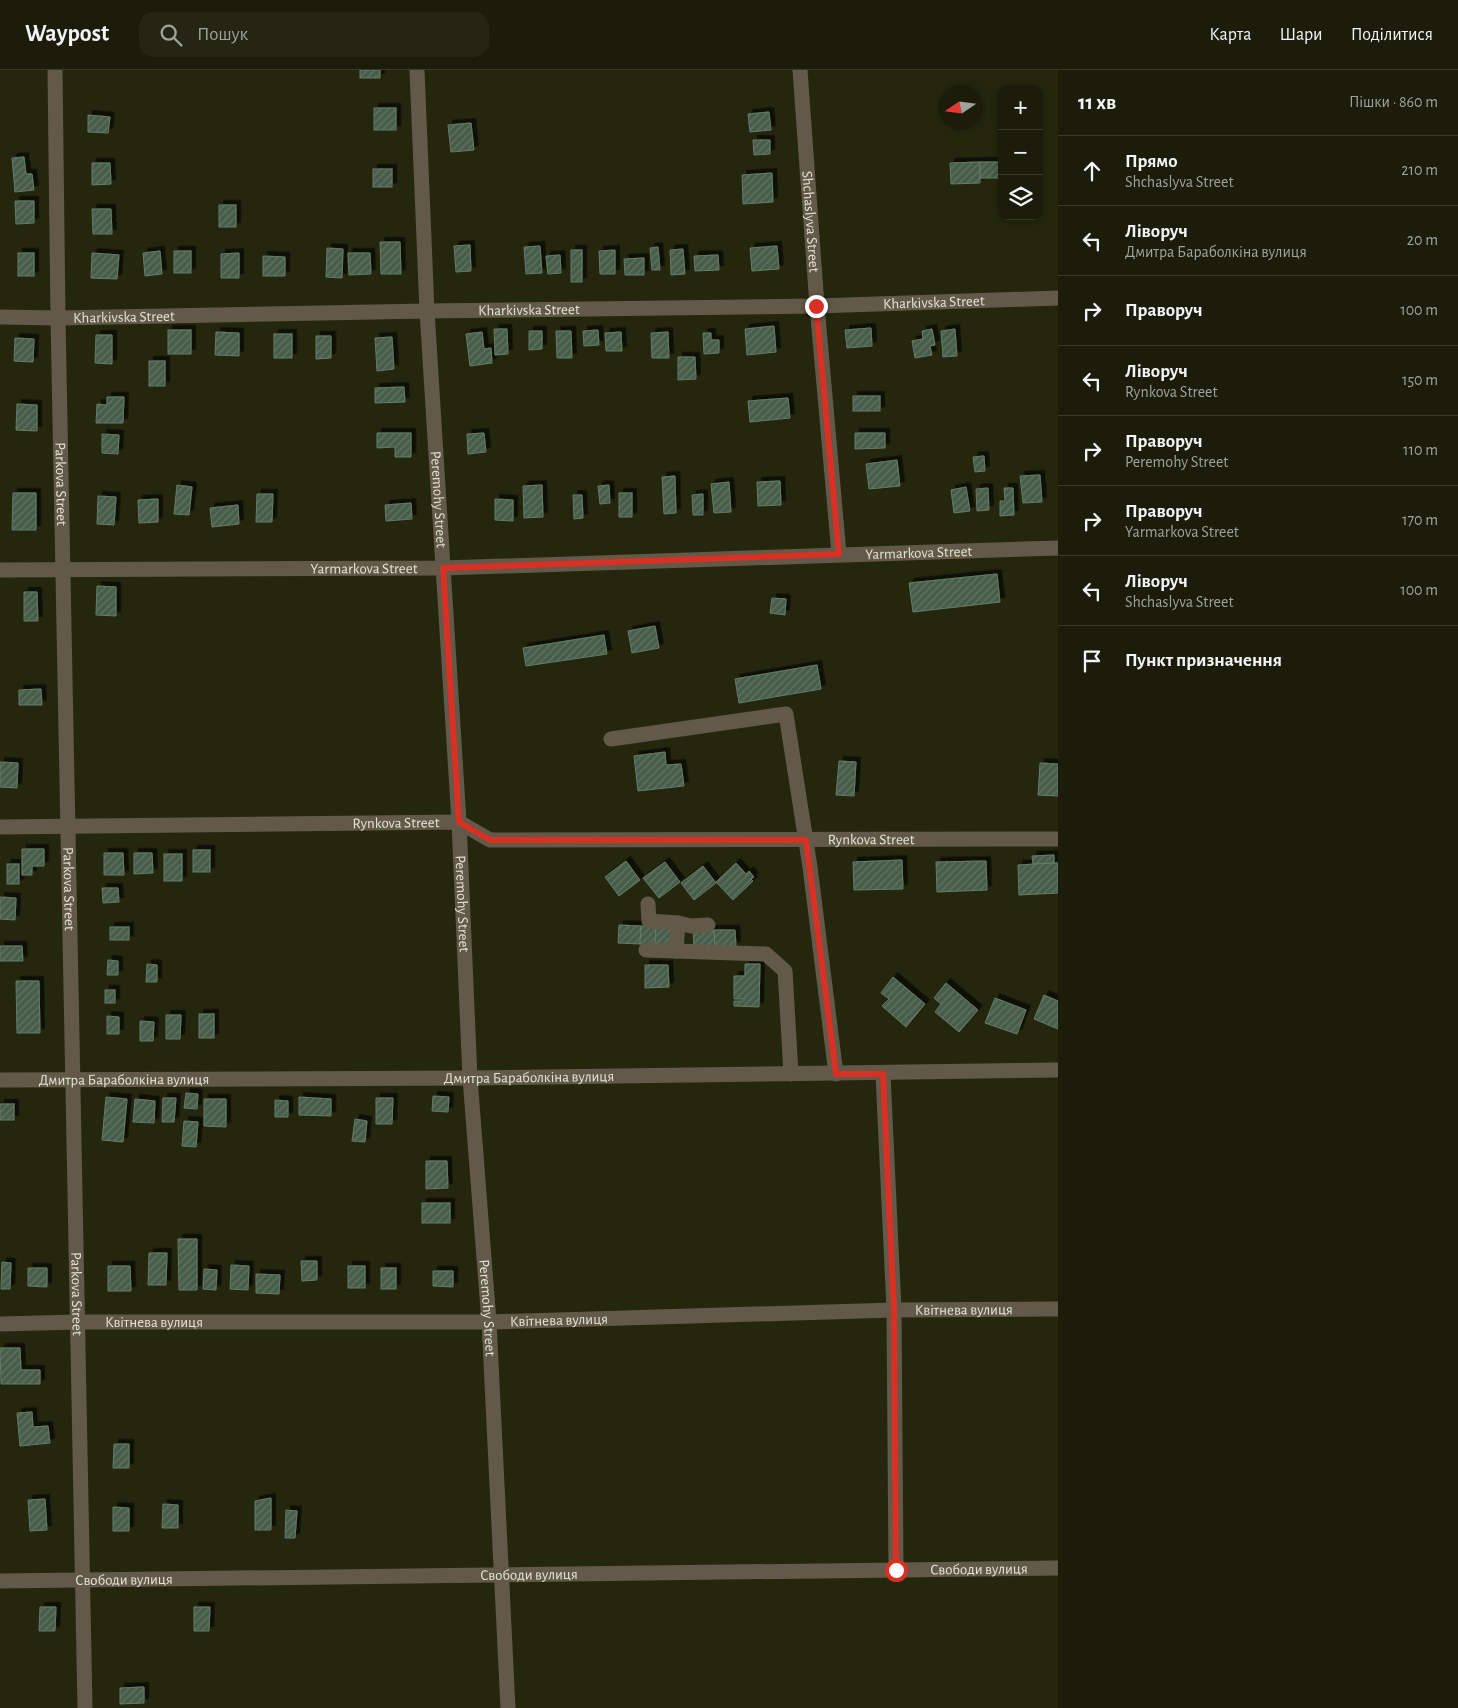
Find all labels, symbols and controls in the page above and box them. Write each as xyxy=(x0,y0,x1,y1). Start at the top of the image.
search box xyxy=(139,12,489,57)
icon: search xyxy=(157,21,185,49)
text: Waypost xyxy=(25,22,109,46)
text: Пошук xyxy=(197,25,248,44)
text: Карта xyxy=(1209,26,1251,44)
text: Шари xyxy=(1279,26,1323,44)
text: Поділитися xyxy=(1351,26,1433,44)
north arrow xyxy=(938,85,983,130)
map controls xyxy=(998,85,1043,220)
button: + xyxy=(998,85,1043,130)
text: 11 хв xyxy=(1078,92,1116,113)
text: Пішки · 860 m xyxy=(1349,94,1438,110)
button: − xyxy=(998,130,1043,175)
text: Прямо xyxy=(1125,152,1178,171)
icon: ahead xyxy=(1078,157,1106,185)
text: 210 m xyxy=(1401,162,1438,178)
street label: Shchaslyva Street xyxy=(800,170,822,273)
text: Shchaslyva Street xyxy=(1125,174,1233,190)
button: layers xyxy=(998,175,1043,220)
text: Ліворуч xyxy=(1125,222,1188,241)
icon: left xyxy=(1078,227,1106,255)
text: 20 m xyxy=(1407,232,1438,248)
text: Дмитра Бараболкіна вулиця xyxy=(1125,244,1307,260)
street label: Kharkivska Street xyxy=(883,293,985,311)
route end xyxy=(805,295,828,318)
icon: right xyxy=(1078,297,1106,325)
text: Праворуч xyxy=(1125,301,1203,320)
street label: Kharkivska Street xyxy=(478,302,580,318)
text: 100 m xyxy=(1400,302,1438,318)
street label: Kharkivska Street xyxy=(73,308,175,325)
text: Ліворуч xyxy=(1125,362,1188,381)
icon: left xyxy=(1078,367,1106,395)
text: 150 m xyxy=(1402,372,1438,388)
text: Rynkova Street xyxy=(1125,384,1218,400)
text: Праворуч xyxy=(1125,432,1203,451)
icon: right xyxy=(1078,437,1106,465)
street label: Parkova Street xyxy=(53,442,70,526)
text: 110 m xyxy=(1403,442,1438,458)
street label: Peremohy Street xyxy=(428,451,449,549)
text: Peremohy Street xyxy=(1125,454,1228,470)
text: Праворуч xyxy=(1125,502,1203,521)
icon: right xyxy=(1078,507,1106,535)
text: 170 m xyxy=(1402,512,1438,528)
text: Yarmarkova Street xyxy=(1125,524,1239,540)
street label: Yarmarkova Street xyxy=(865,543,973,562)
street label: Yarmarkova Street xyxy=(310,561,418,576)
text: Ліворуч xyxy=(1125,572,1188,591)
icon: left xyxy=(1078,577,1106,605)
text: 100 m xyxy=(1400,582,1438,598)
text: Shchaslyva Street xyxy=(1125,594,1233,610)
icon: arrive xyxy=(1078,647,1106,675)
text: Пункт призначення xyxy=(1125,651,1282,670)
street label: Rynkova Street xyxy=(352,815,440,831)
street label: Rynkova Street xyxy=(828,832,915,847)
street label: Parkova Street xyxy=(61,847,77,931)
street label: Peremohy Street xyxy=(453,855,472,953)
street label: Дмитра Бараболкіна вулиця xyxy=(444,1069,614,1086)
street label: Дмитра Бараболкіна вулиця xyxy=(39,1072,209,1087)
street label: Parkova Street xyxy=(69,1252,85,1336)
street label: Peremohy Street xyxy=(477,1259,498,1357)
street label: Квітнева вулиця xyxy=(915,1302,1013,1317)
street label: Квітнева вулиця xyxy=(510,1311,608,1329)
street label: Квітнева вулиця xyxy=(105,1315,203,1330)
route start xyxy=(885,1559,908,1582)
street label: Свободи вулиця xyxy=(930,1561,1028,1577)
street label: Свободи вулиця xyxy=(480,1566,578,1583)
street label: Свободи вулиця xyxy=(75,1571,173,1588)

